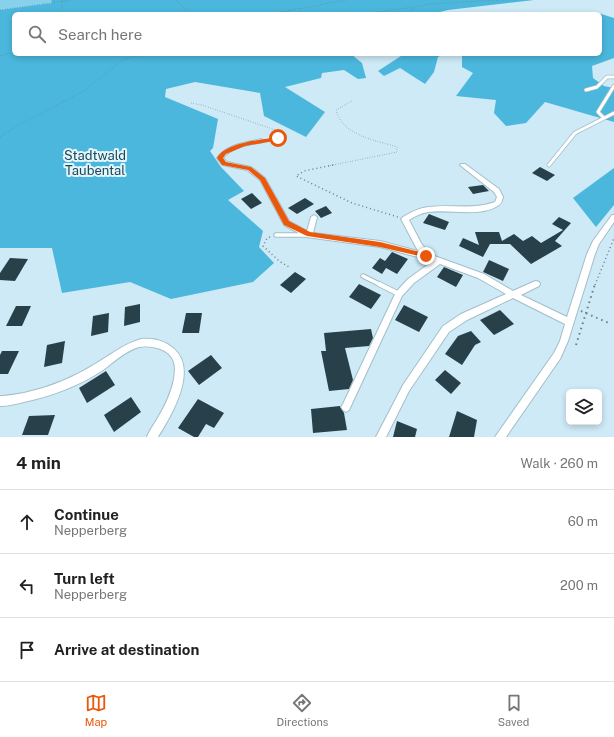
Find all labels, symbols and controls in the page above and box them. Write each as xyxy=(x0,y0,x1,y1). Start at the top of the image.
search box xyxy=(12,12,602,56)
icon: search xyxy=(26,23,48,45)
text: Search here xyxy=(58,26,142,43)
route start xyxy=(269,129,287,147)
park label: Stadtwald Taubental xyxy=(64,148,126,178)
route end xyxy=(417,247,435,265)
map controls xyxy=(566,389,602,425)
button: layers xyxy=(566,389,602,425)
text: 4 min xyxy=(16,453,61,473)
text: Walk · 260 m xyxy=(520,456,598,471)
text: Continue xyxy=(54,506,119,523)
icon: ahead xyxy=(16,511,38,533)
text: 60 m xyxy=(568,514,598,529)
text: Nepperberg xyxy=(54,523,127,538)
text: Turn left xyxy=(54,570,115,587)
icon: left xyxy=(16,575,38,597)
text: 200 m xyxy=(560,578,598,593)
text: Nepperberg xyxy=(54,587,127,602)
icon: arrive xyxy=(16,639,38,661)
text: Arrive at destination xyxy=(54,641,199,658)
tab: Map xyxy=(85,692,107,728)
tab: Directions xyxy=(277,692,328,728)
tab: Saved xyxy=(498,692,529,728)

